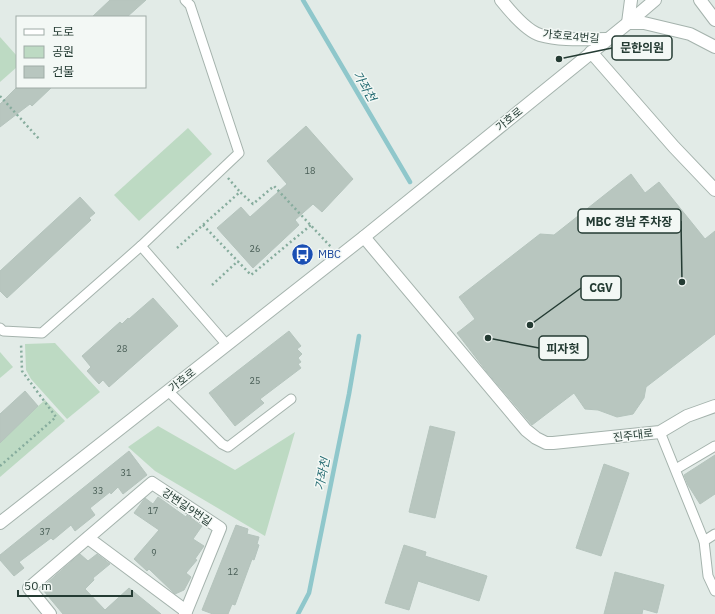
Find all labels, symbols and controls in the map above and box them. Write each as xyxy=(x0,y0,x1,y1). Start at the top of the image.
legend xyxy=(16,16,146,88)
text: 도로 xyxy=(52,24,74,39)
street label: 가호로4번길 xyxy=(542,27,600,45)
callout: 문한의원 xyxy=(612,36,672,60)
text: 문한의원 xyxy=(620,40,664,55)
text: 공원 xyxy=(52,44,74,59)
text: 건물 xyxy=(52,64,74,79)
water label: 가좌천 xyxy=(350,68,381,106)
street label: 가호로 xyxy=(493,104,525,134)
house number: 18 xyxy=(305,165,315,176)
callout: MBC 경남 주차장 xyxy=(578,209,681,233)
text: MBC 경남 주차장 xyxy=(586,214,672,229)
bus stop icon: MBC xyxy=(289,241,315,267)
house number: 26 xyxy=(250,243,260,254)
place label: MBC xyxy=(318,247,341,261)
callout: CGV xyxy=(581,276,621,300)
text: CGV xyxy=(589,280,613,295)
callout: 피자헛 xyxy=(539,336,588,360)
text: 피자헛 xyxy=(546,341,580,356)
house number: 28 xyxy=(117,343,127,354)
street label: 가호로 xyxy=(166,365,198,395)
house number: 25 xyxy=(250,375,260,386)
street label: 진주대로 xyxy=(612,426,654,444)
water label: 가좌천 xyxy=(311,454,333,492)
house number: 31 xyxy=(121,467,131,478)
house number: 33 xyxy=(93,485,103,496)
street label: 강변길9번길 xyxy=(159,485,215,529)
house number: 17 xyxy=(148,505,158,516)
house number: 37 xyxy=(40,526,50,537)
house number: 9 xyxy=(151,547,157,558)
house number: 12 xyxy=(228,566,238,577)
scale bar xyxy=(18,572,132,598)
text: 50 m xyxy=(24,578,52,593)

